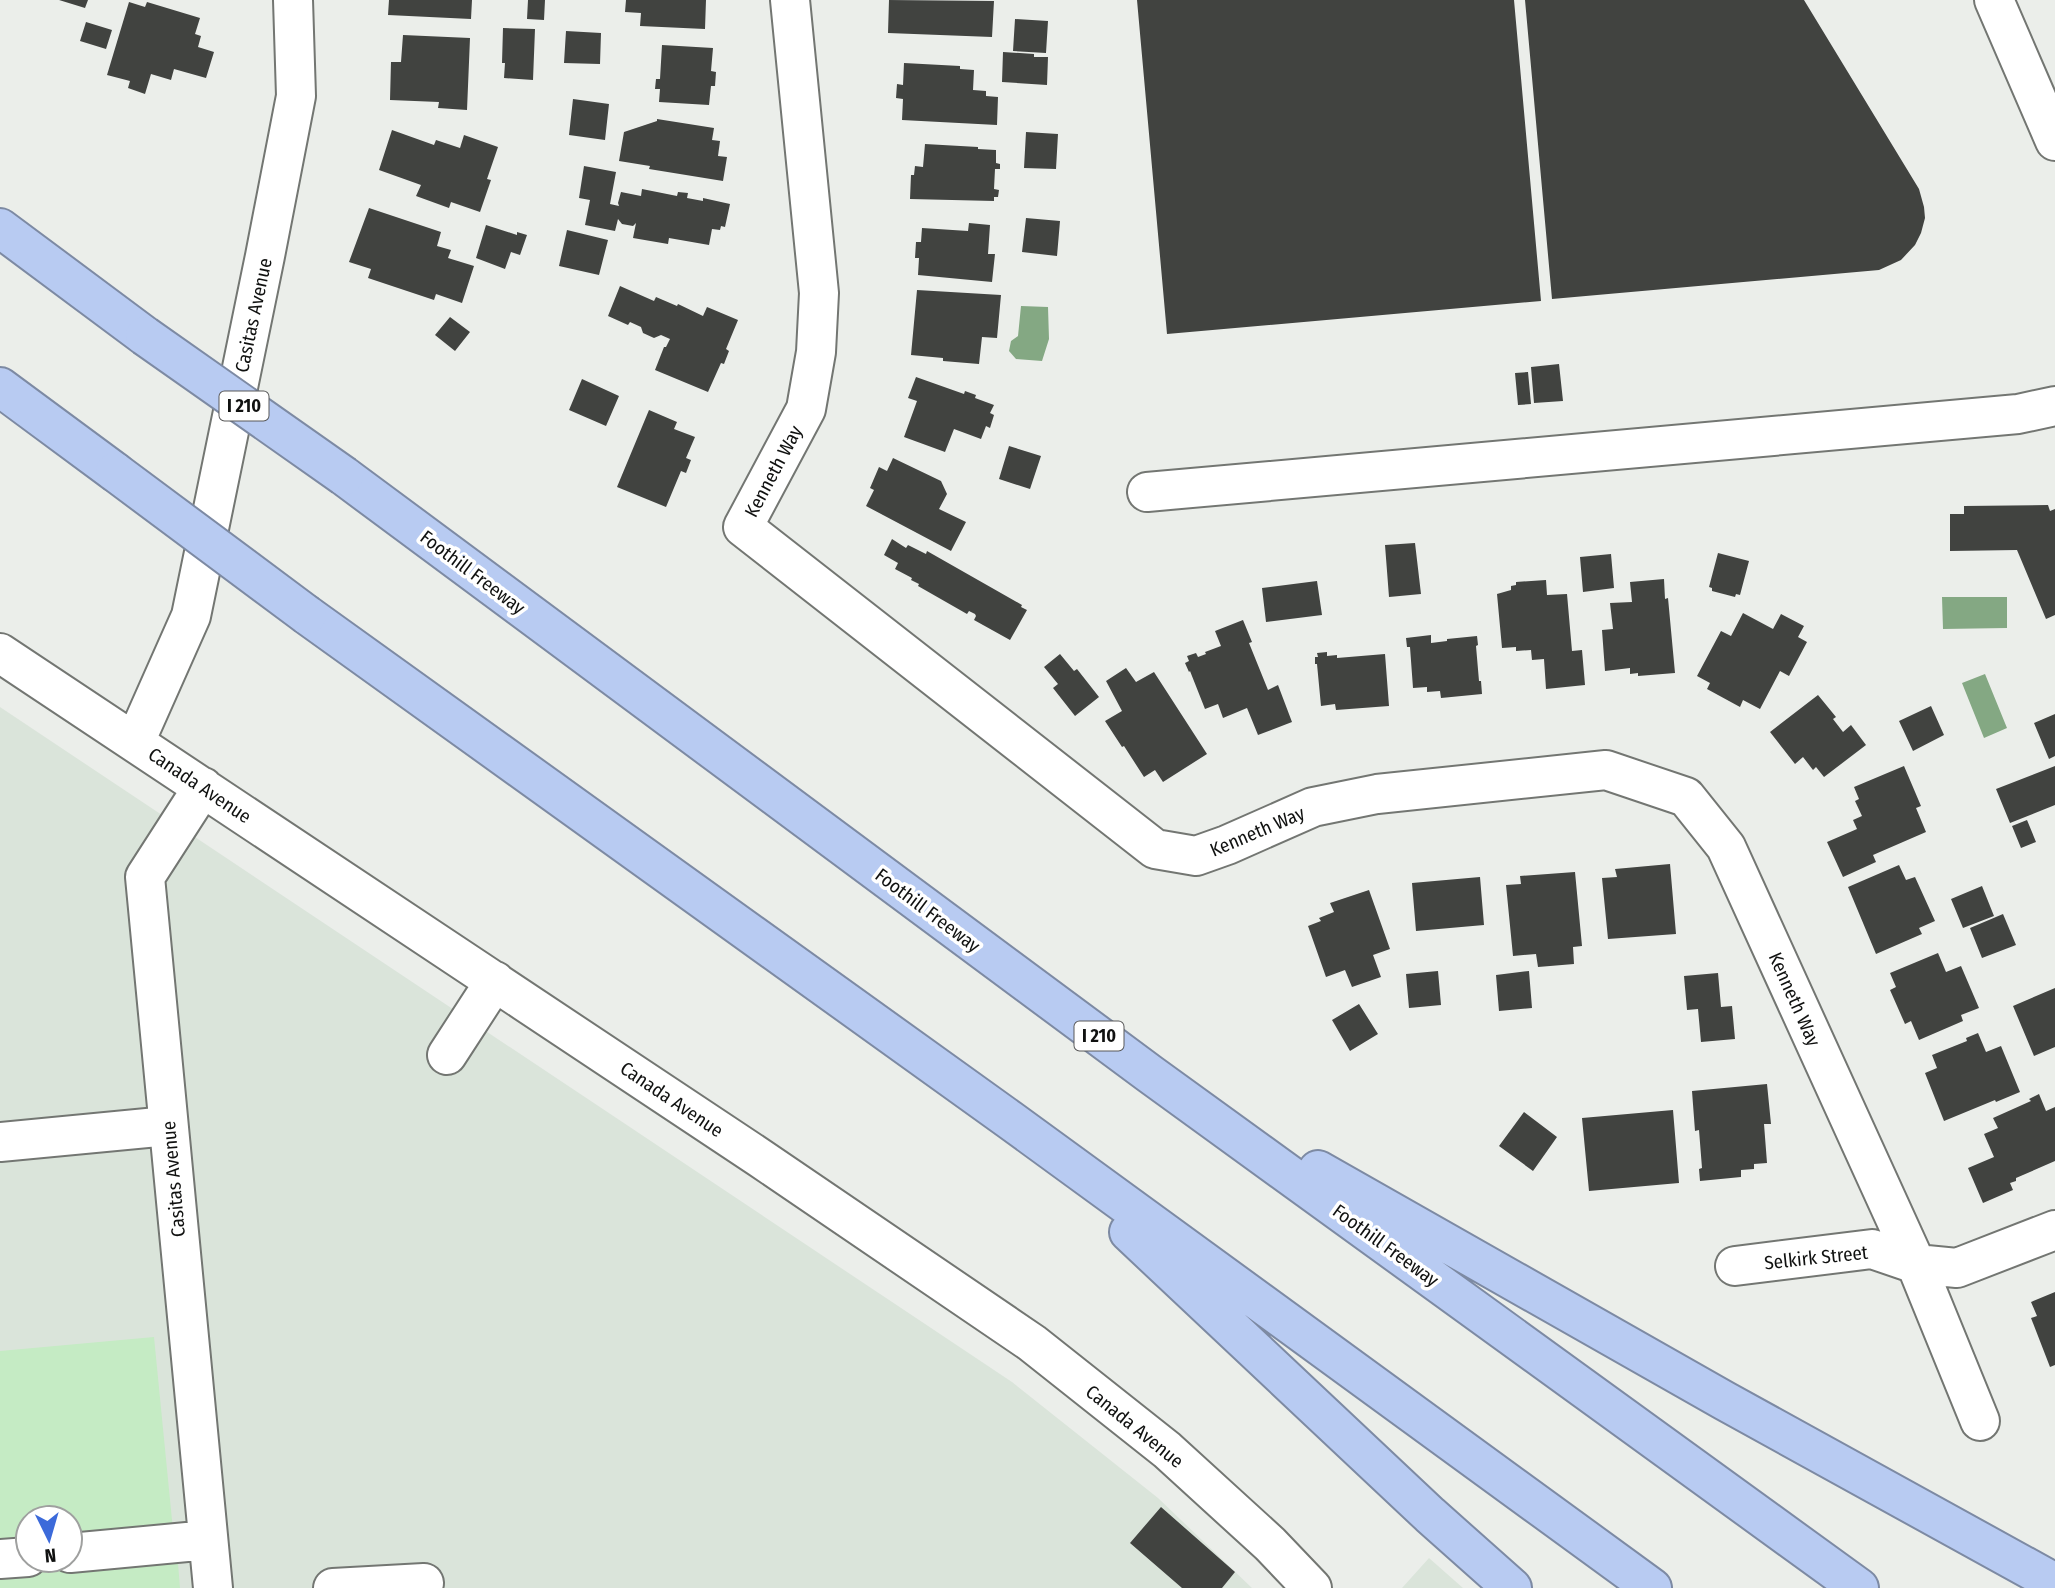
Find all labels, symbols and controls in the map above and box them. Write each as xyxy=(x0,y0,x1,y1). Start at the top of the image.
street label: Casitas Avenue xyxy=(230,256,277,374)
road number: I 210 xyxy=(219,392,268,420)
street label: Kenneth Way xyxy=(740,421,807,521)
street label: Foothill Freeway xyxy=(416,525,530,620)
street label: Canada Avenue xyxy=(144,743,256,828)
street label: Kenneth Way xyxy=(1206,801,1308,862)
street label: Foothill Freeway xyxy=(871,863,985,958)
street label: Kenneth Way xyxy=(1764,949,1826,1050)
road number: I 210 xyxy=(1074,1021,1124,1050)
street label: Canada Avenue xyxy=(616,1057,728,1142)
street label: Casitas Avenue xyxy=(157,1120,190,1238)
street label: Foothill Freeway xyxy=(1328,1199,1444,1292)
street label: Selkirk Street xyxy=(1763,1241,1870,1274)
street label: Canada Avenue xyxy=(1081,1380,1188,1473)
north arrow xyxy=(14,1504,84,1574)
text: N xyxy=(44,1543,57,1567)

